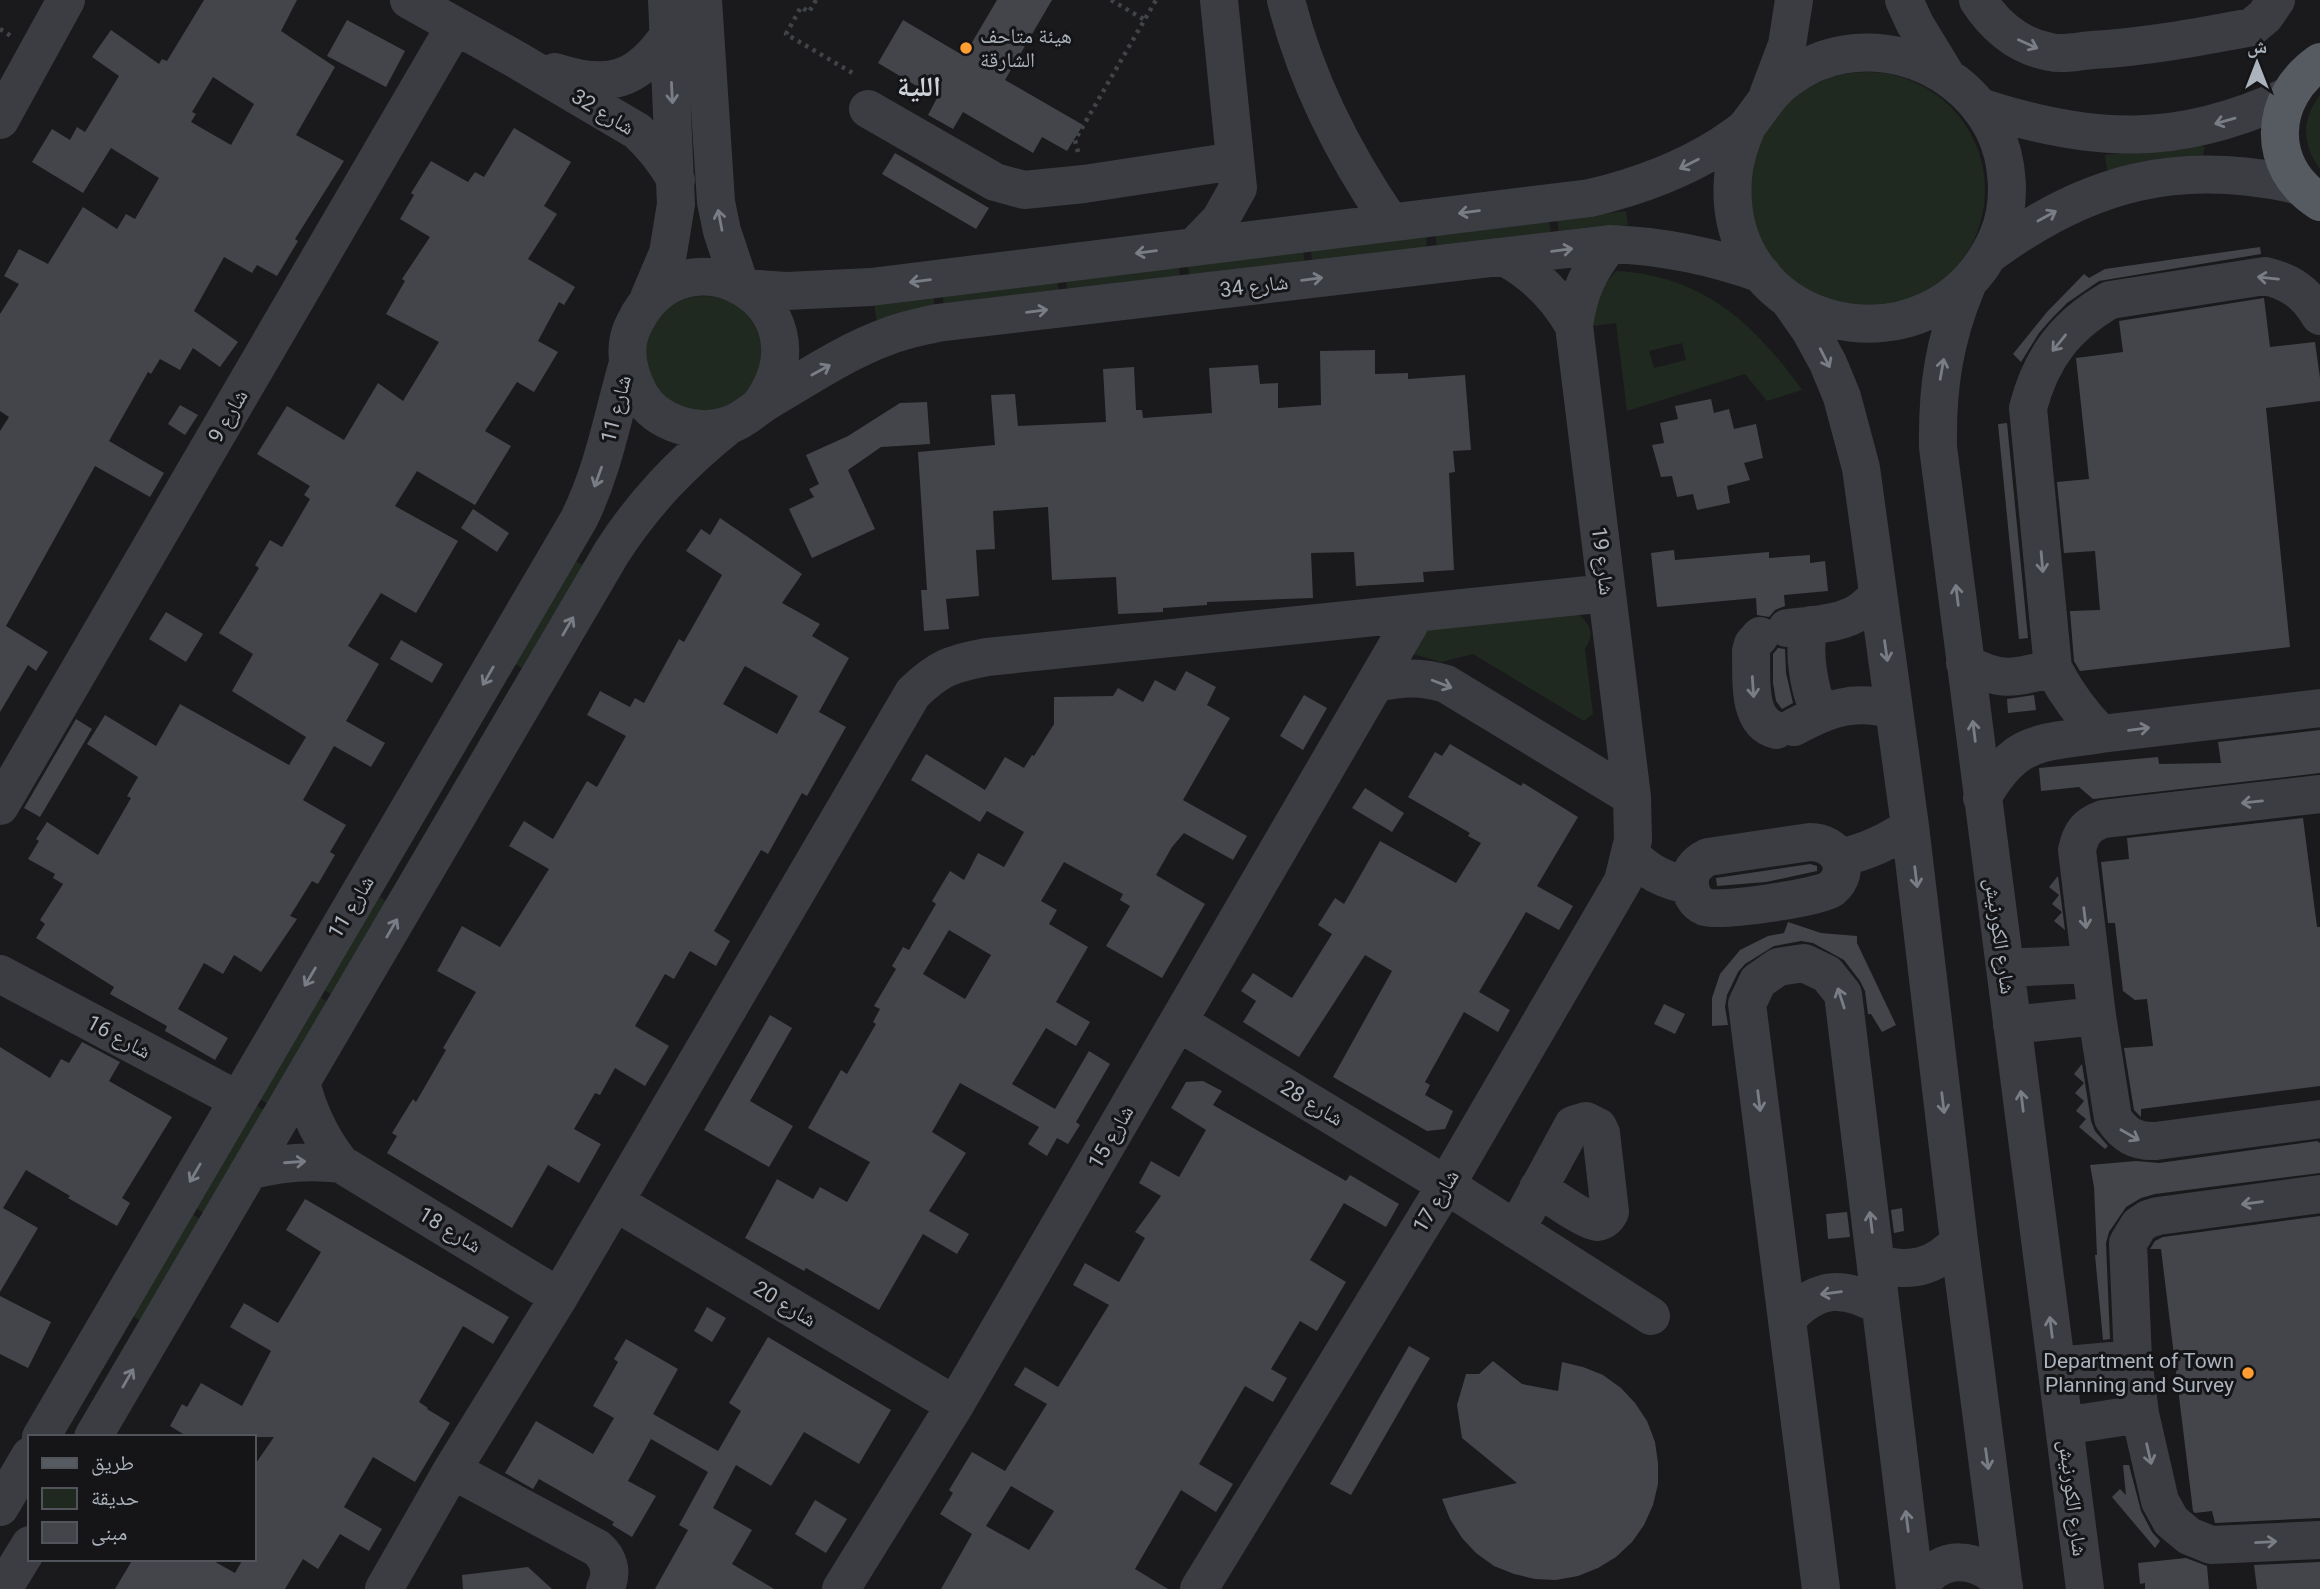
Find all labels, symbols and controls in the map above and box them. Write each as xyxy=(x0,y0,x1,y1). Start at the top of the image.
place label: هيئة متاحف الشارقة xyxy=(980,24,1072,72)
north arrow xyxy=(2222,28,2292,98)
text: ش xyxy=(2247,35,2267,58)
one-way arrow xyxy=(2017,38,2038,51)
marker: هيئة متاحف الشارقة xyxy=(958,40,974,56)
district label: اللية xyxy=(897,70,941,103)
one-way arrow xyxy=(666,81,679,103)
street label: شارع 32 xyxy=(567,84,639,141)
one-way arrow xyxy=(2214,115,2236,128)
one-way arrow xyxy=(1679,157,1700,171)
one-way arrow xyxy=(1458,206,1481,219)
one-way arrow xyxy=(712,209,726,232)
one-way arrow xyxy=(2036,209,2057,222)
one-way arrow xyxy=(1550,243,1573,256)
one-way arrow xyxy=(1135,246,1157,259)
street label: شارع 34 xyxy=(1218,270,1290,303)
one-way arrow xyxy=(2257,271,2280,284)
one-way arrow xyxy=(1300,273,1323,286)
one-way arrow xyxy=(909,274,932,287)
one-way arrow xyxy=(1025,305,1048,318)
one-way arrow xyxy=(2051,333,2066,351)
one-way arrow xyxy=(1819,347,1832,368)
one-way arrow xyxy=(1936,358,1949,381)
one-way arrow xyxy=(810,363,830,377)
street label: شارع 11 xyxy=(596,373,637,445)
street label: شارع 9 xyxy=(203,385,253,447)
one-way arrow xyxy=(590,465,603,487)
street label: شارع 19 xyxy=(1586,525,1619,597)
one-way arrow xyxy=(2036,550,2049,572)
one-way arrow xyxy=(1950,584,1963,607)
one-way arrow xyxy=(562,616,576,636)
one-way arrow xyxy=(1880,639,1893,662)
one-way arrow xyxy=(481,665,495,685)
one-way arrow xyxy=(1747,675,1760,697)
one-way arrow xyxy=(1431,679,1453,692)
one-way arrow xyxy=(1967,720,1980,743)
one-way arrow xyxy=(2127,723,2150,736)
one-way arrow xyxy=(2241,795,2264,808)
one-way arrow xyxy=(1910,865,1923,888)
street label: شارع 11 xyxy=(323,871,380,943)
street label: شارع الكورنيش xyxy=(1979,876,2020,996)
one-way arrow xyxy=(2078,906,2091,928)
one-way arrow xyxy=(385,919,399,939)
one-way arrow xyxy=(303,967,317,987)
one-way arrow xyxy=(1833,987,1846,1009)
street label: شارع 16 xyxy=(83,1010,155,1065)
street label: شارع 28 xyxy=(1276,1075,1348,1132)
one-way arrow xyxy=(1753,1089,1766,1112)
one-way arrow xyxy=(2016,1090,2029,1113)
one-way arrow xyxy=(1936,1091,1949,1113)
street label: شارع 15 xyxy=(1083,1101,1139,1173)
one-way arrow xyxy=(2120,1128,2140,1142)
one-way arrow xyxy=(283,1155,306,1168)
one-way arrow xyxy=(188,1163,202,1183)
street label: شارع 17 xyxy=(1408,1165,1465,1237)
one-way arrow xyxy=(2241,1197,2264,1210)
street label: شارع 18 xyxy=(414,1202,486,1259)
one-way arrow xyxy=(1864,1212,1877,1234)
street label: شارع 20 xyxy=(749,1276,821,1333)
one-way arrow xyxy=(1820,1287,1843,1300)
one-way arrow xyxy=(2044,1316,2057,1339)
place label: Department of Town Planning and Survey xyxy=(2043,1349,2234,1397)
marker: Department of Town Planning and Survey xyxy=(2240,1365,2256,1381)
one-way arrow xyxy=(121,1368,135,1388)
legend xyxy=(28,1435,256,1561)
street label: شارع الكورنيش xyxy=(2053,1439,2092,1558)
one-way arrow xyxy=(2143,1442,2156,1465)
one-way arrow xyxy=(1981,1447,1994,1470)
text: طريق xyxy=(91,1451,134,1476)
text: حديقة xyxy=(91,1486,139,1510)
one-way arrow xyxy=(1900,1510,1913,1533)
text: مبنى xyxy=(91,1521,127,1546)
one-way arrow xyxy=(2254,1536,2277,1549)

